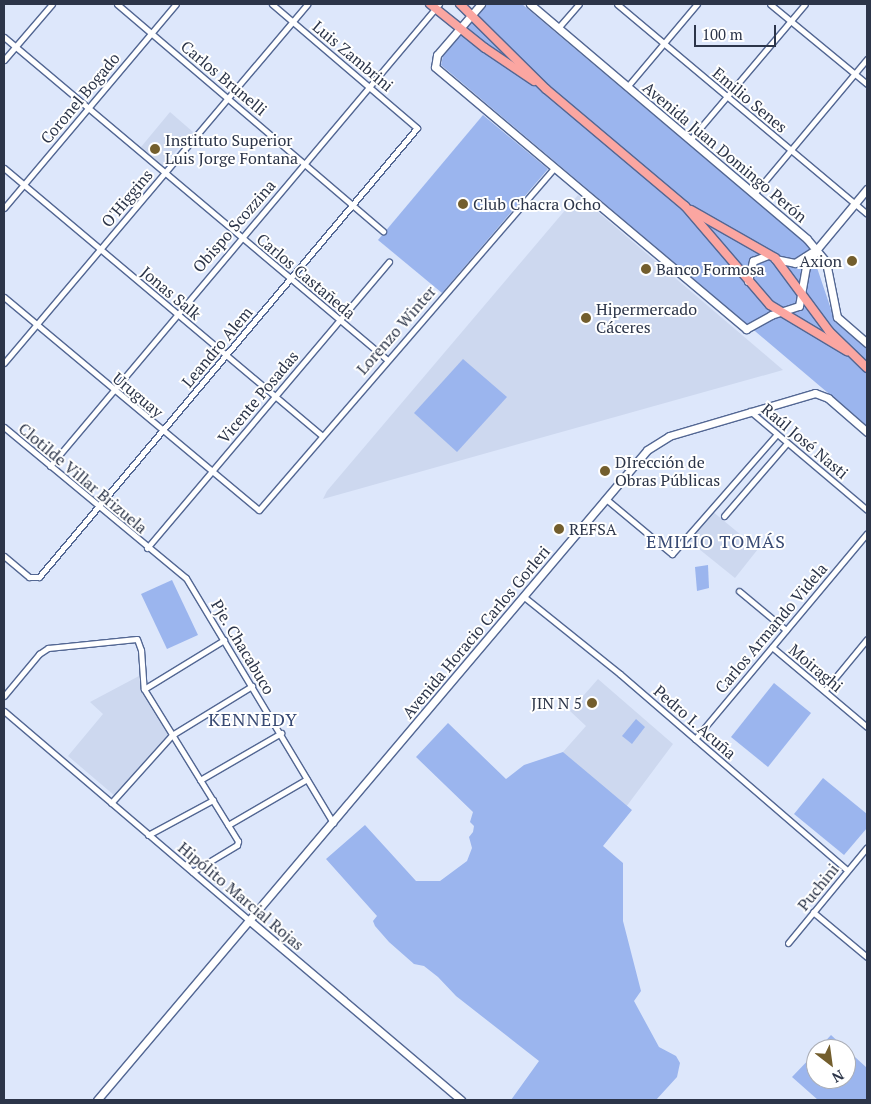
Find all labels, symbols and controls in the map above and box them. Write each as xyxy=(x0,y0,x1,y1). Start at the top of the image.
scale bar xyxy=(696,15,778,47)
street label: Luis Zambrini xyxy=(309,17,397,95)
text: 100 m xyxy=(702,24,743,44)
street label: Carlos Brunelli xyxy=(177,37,271,119)
street label: Coronel Bogado xyxy=(36,49,124,147)
street label: Emilio Senes xyxy=(709,63,791,137)
street label: Avenida Juan Domingo Perón xyxy=(639,78,811,226)
place label: Instituto Superior Luis Jorge Fontana xyxy=(165,130,298,168)
marker: Instituto Superior Luis Jorge Fontana xyxy=(149,143,161,155)
street label: O'Higgins xyxy=(97,165,157,231)
street label: Obispo Scozzina xyxy=(189,176,279,276)
place label: Club Chacra Ocho xyxy=(473,194,601,214)
marker: Club Chacra Ocho xyxy=(457,198,469,210)
street label: Carlos Castañeda xyxy=(253,229,359,323)
place label: Axion xyxy=(800,251,842,271)
marker: Axion xyxy=(846,255,858,267)
place label: Banco Formosa xyxy=(656,259,765,279)
street label: Jonas Salk xyxy=(137,262,205,324)
marker: Banco Formosa xyxy=(640,263,652,275)
street label: Lorenzo Winter xyxy=(352,282,440,378)
place label: Hipermercado Cáceres xyxy=(596,299,697,337)
street label: Leandro Alem xyxy=(178,303,256,391)
marker: Hipermercado Cáceres xyxy=(580,312,592,324)
street label: Vicente Posadas xyxy=(214,347,302,447)
street label: Uruguay xyxy=(109,368,167,422)
street label: Raúl José Nasti xyxy=(758,399,852,483)
street label: Clotilde Villar Brizuela xyxy=(15,418,151,538)
place label: DIrección de Obras Públicas xyxy=(615,452,720,490)
marker: DIrección de Obras Públicas xyxy=(599,465,611,477)
place label: REFSA xyxy=(569,519,617,539)
marker: REFSA xyxy=(553,523,565,535)
district label: EMILIO TOMÁS xyxy=(645,530,787,552)
street label: Avenida Horacio Carlos Gorleri xyxy=(398,542,554,722)
street label: Carlos Armando Videla xyxy=(711,559,831,697)
street label: Pje. Chacabuco xyxy=(207,596,279,698)
street label: Moiraghi xyxy=(785,640,847,696)
street label: Pedro I. Acuña xyxy=(650,681,740,763)
place label: JIN N 5 xyxy=(531,693,582,713)
marker: JIN N 5 xyxy=(586,697,598,709)
district label: KENNEDY xyxy=(207,708,299,730)
street label: Hipólito Marcial Rojas xyxy=(174,838,308,954)
street label: Puchini xyxy=(793,860,843,914)
north arrow xyxy=(806,1039,856,1089)
text: N xyxy=(829,1066,848,1087)

